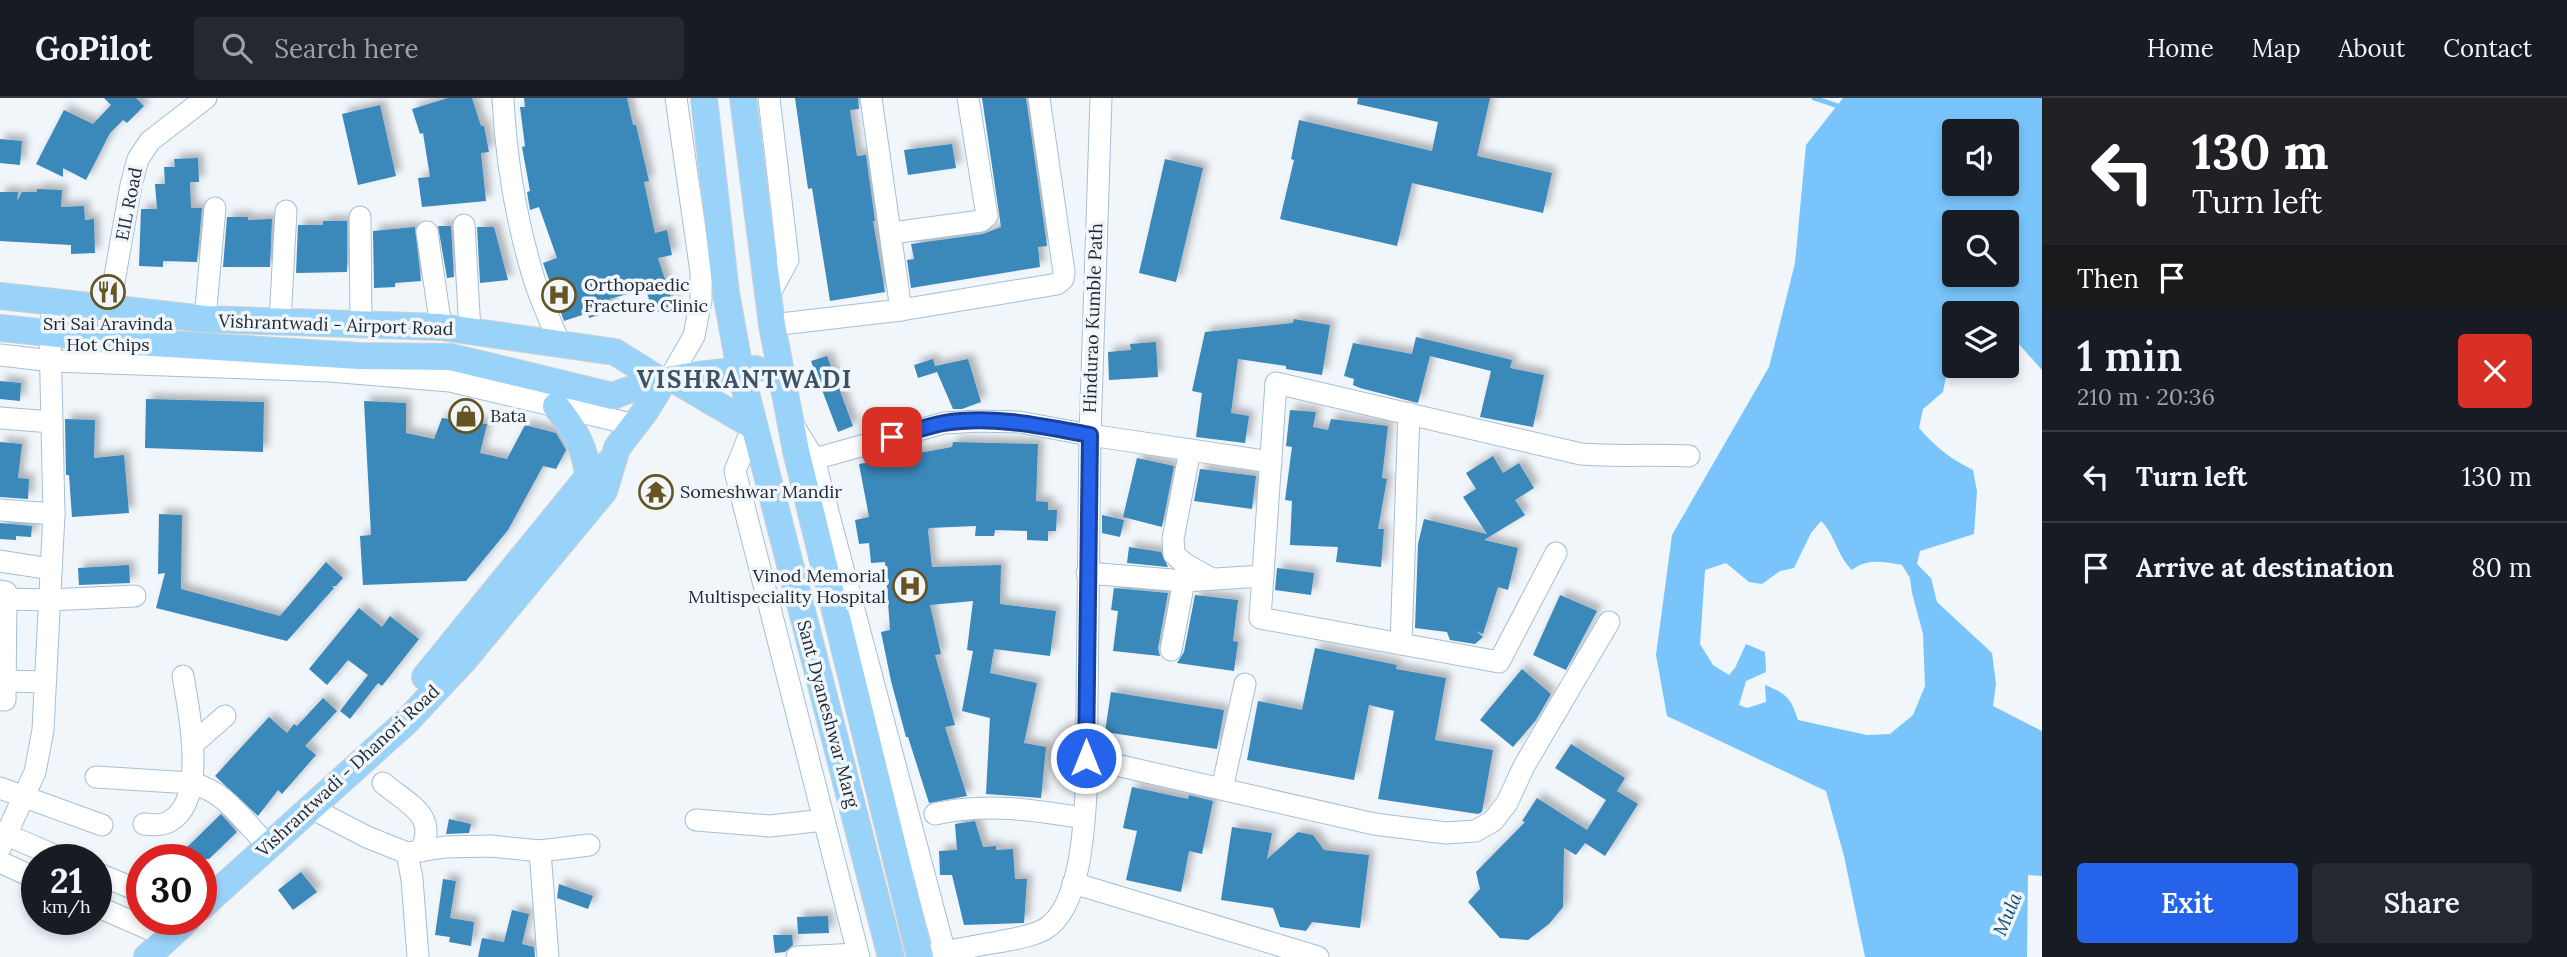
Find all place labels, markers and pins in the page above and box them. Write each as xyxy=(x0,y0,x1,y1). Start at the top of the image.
restaurant icon: Sri Sai Aravinda Hot Chips xyxy=(89,273,127,311)
place label: Orthopaedic Fracture Clinic xyxy=(584,273,708,317)
hospital icon: Orthopaedic Fracture Clinic xyxy=(540,276,578,314)
place label: Sri Sai Aravinda Hot Chips xyxy=(43,312,173,356)
shop icon: Bata xyxy=(447,397,485,435)
place label: Bata xyxy=(490,404,527,427)
pin xyxy=(862,407,922,467)
temple icon: Someshwar Mandir xyxy=(637,473,675,511)
place label: Someshwar Mandir xyxy=(680,480,842,503)
place label: Vinod Memorial Multispeciality Hospital xyxy=(688,564,886,608)
hospital icon: Vinod Memorial Multispeciality Hospital xyxy=(891,567,929,605)

